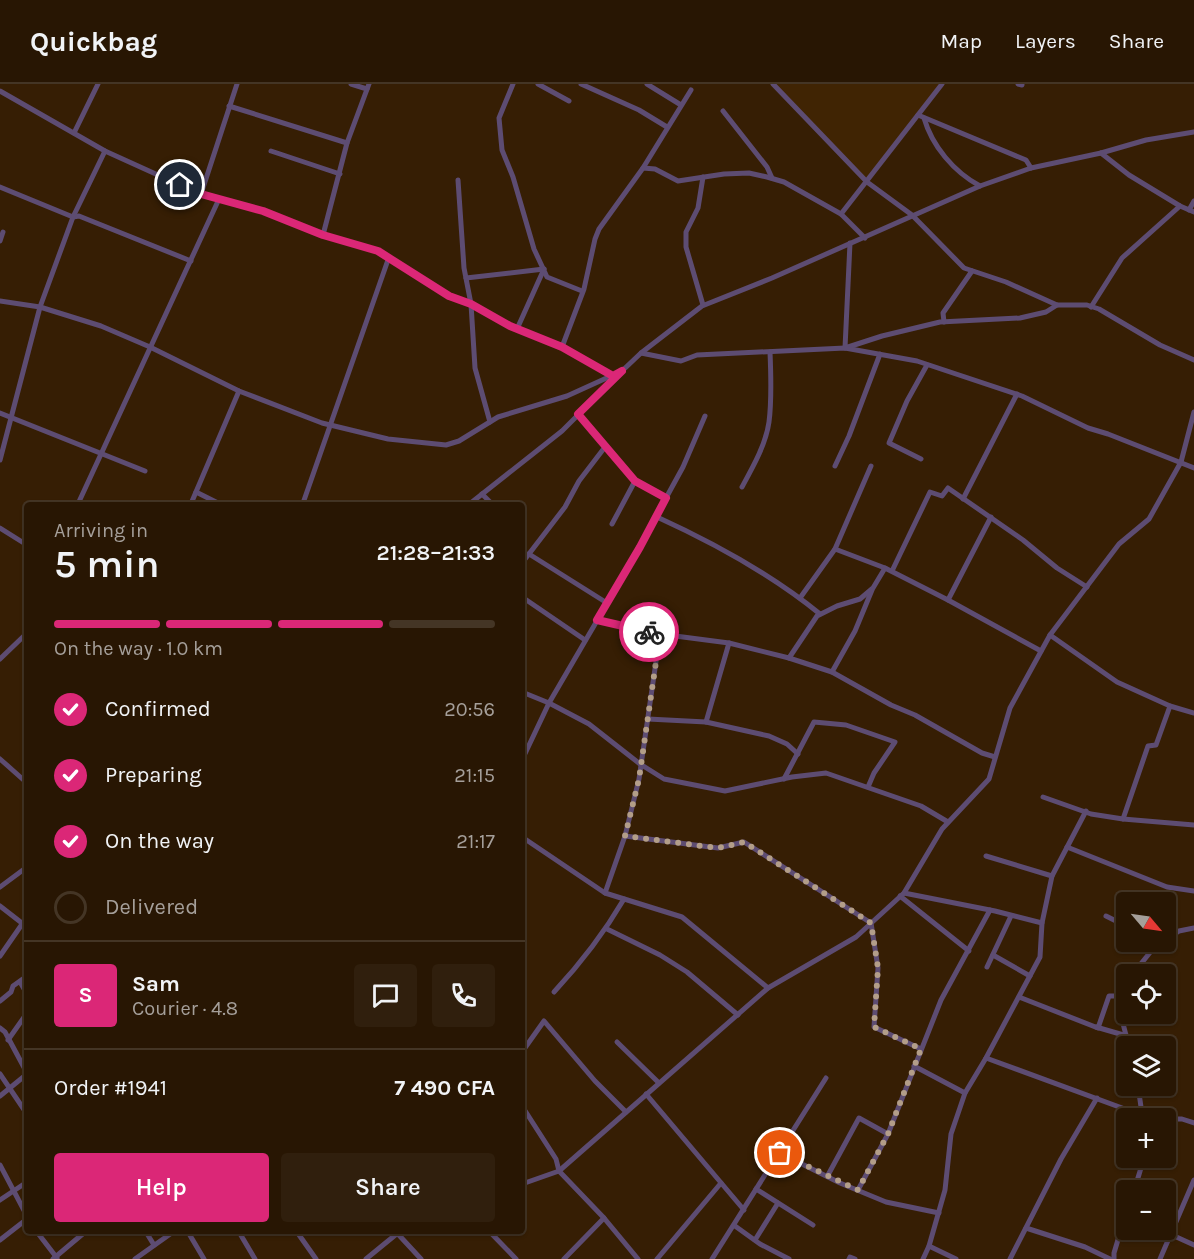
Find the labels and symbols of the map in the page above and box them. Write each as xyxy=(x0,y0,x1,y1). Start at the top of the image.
pin xyxy=(154,159,205,210)
courier xyxy=(619,602,679,662)
north arrow xyxy=(1116,892,1176,952)
pin xyxy=(754,1127,805,1178)

